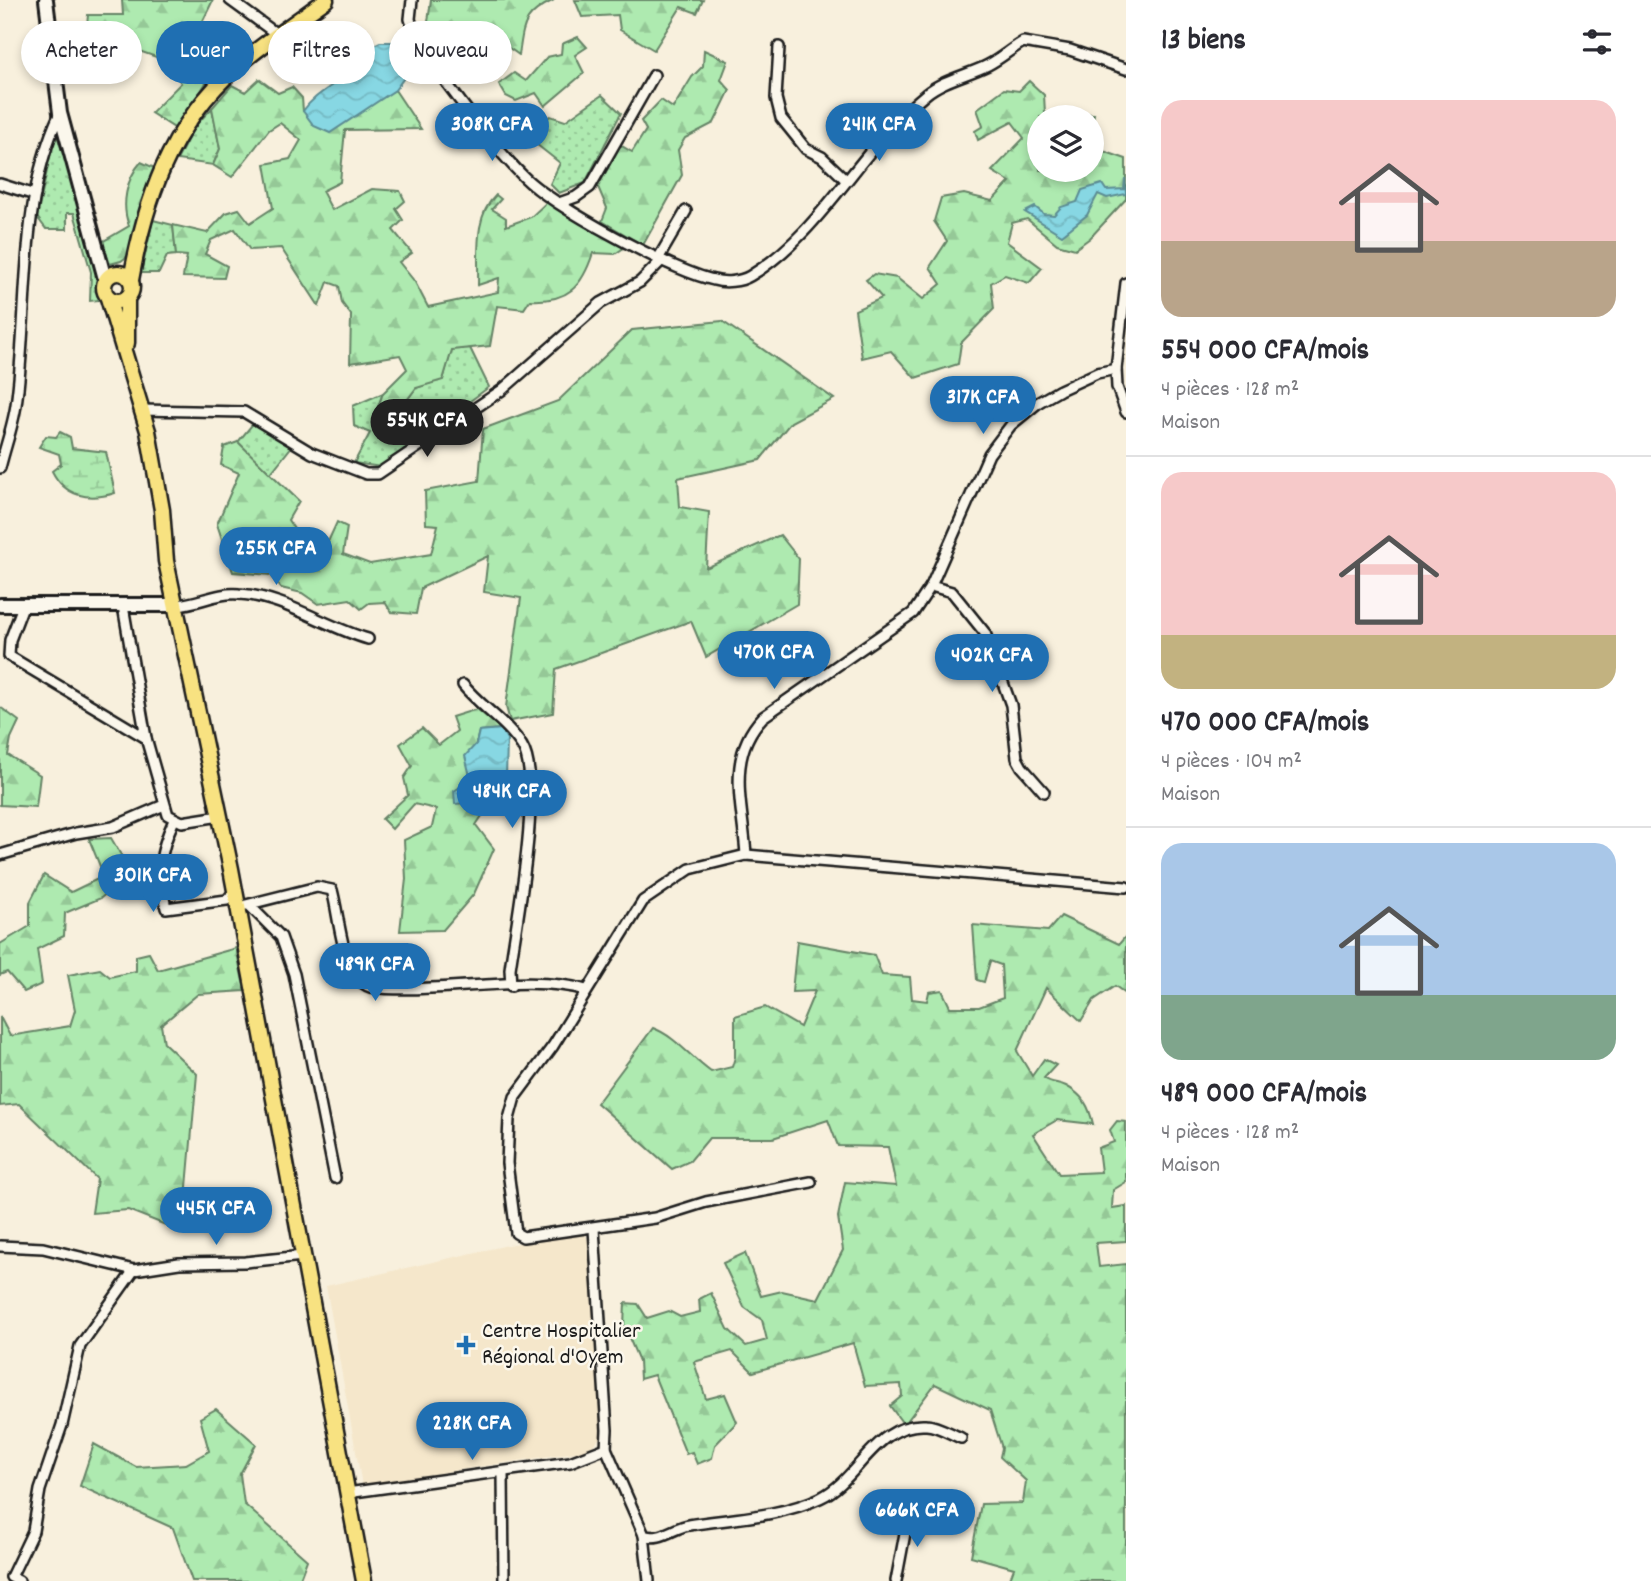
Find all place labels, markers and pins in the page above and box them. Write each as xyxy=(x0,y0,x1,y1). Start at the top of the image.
pin: 308K CFA xyxy=(420,104,564,163)
pin: 241K CFA xyxy=(807,104,951,163)
pin: 317K CFA xyxy=(911,376,1055,436)
pin: 554K CFA xyxy=(355,400,499,459)
pin: 255K CFA xyxy=(204,528,348,587)
pin: 470K CFA xyxy=(702,632,846,691)
pin: 402K CFA xyxy=(920,634,1064,694)
pin: 484K CFA xyxy=(440,770,584,830)
pin: 301K CFA xyxy=(81,855,225,914)
pin: 489K CFA xyxy=(303,944,447,1003)
pin: 445K CFA xyxy=(144,1188,288,1247)
place label: Centre Hospitalier Régional d'Oyem xyxy=(482,1316,641,1375)
marker: Centre Hospitalier Régional d'Oyem xyxy=(456,1335,476,1355)
pin: 228K CFA xyxy=(400,1402,544,1462)
pin: 666K CFA xyxy=(845,1490,989,1549)

